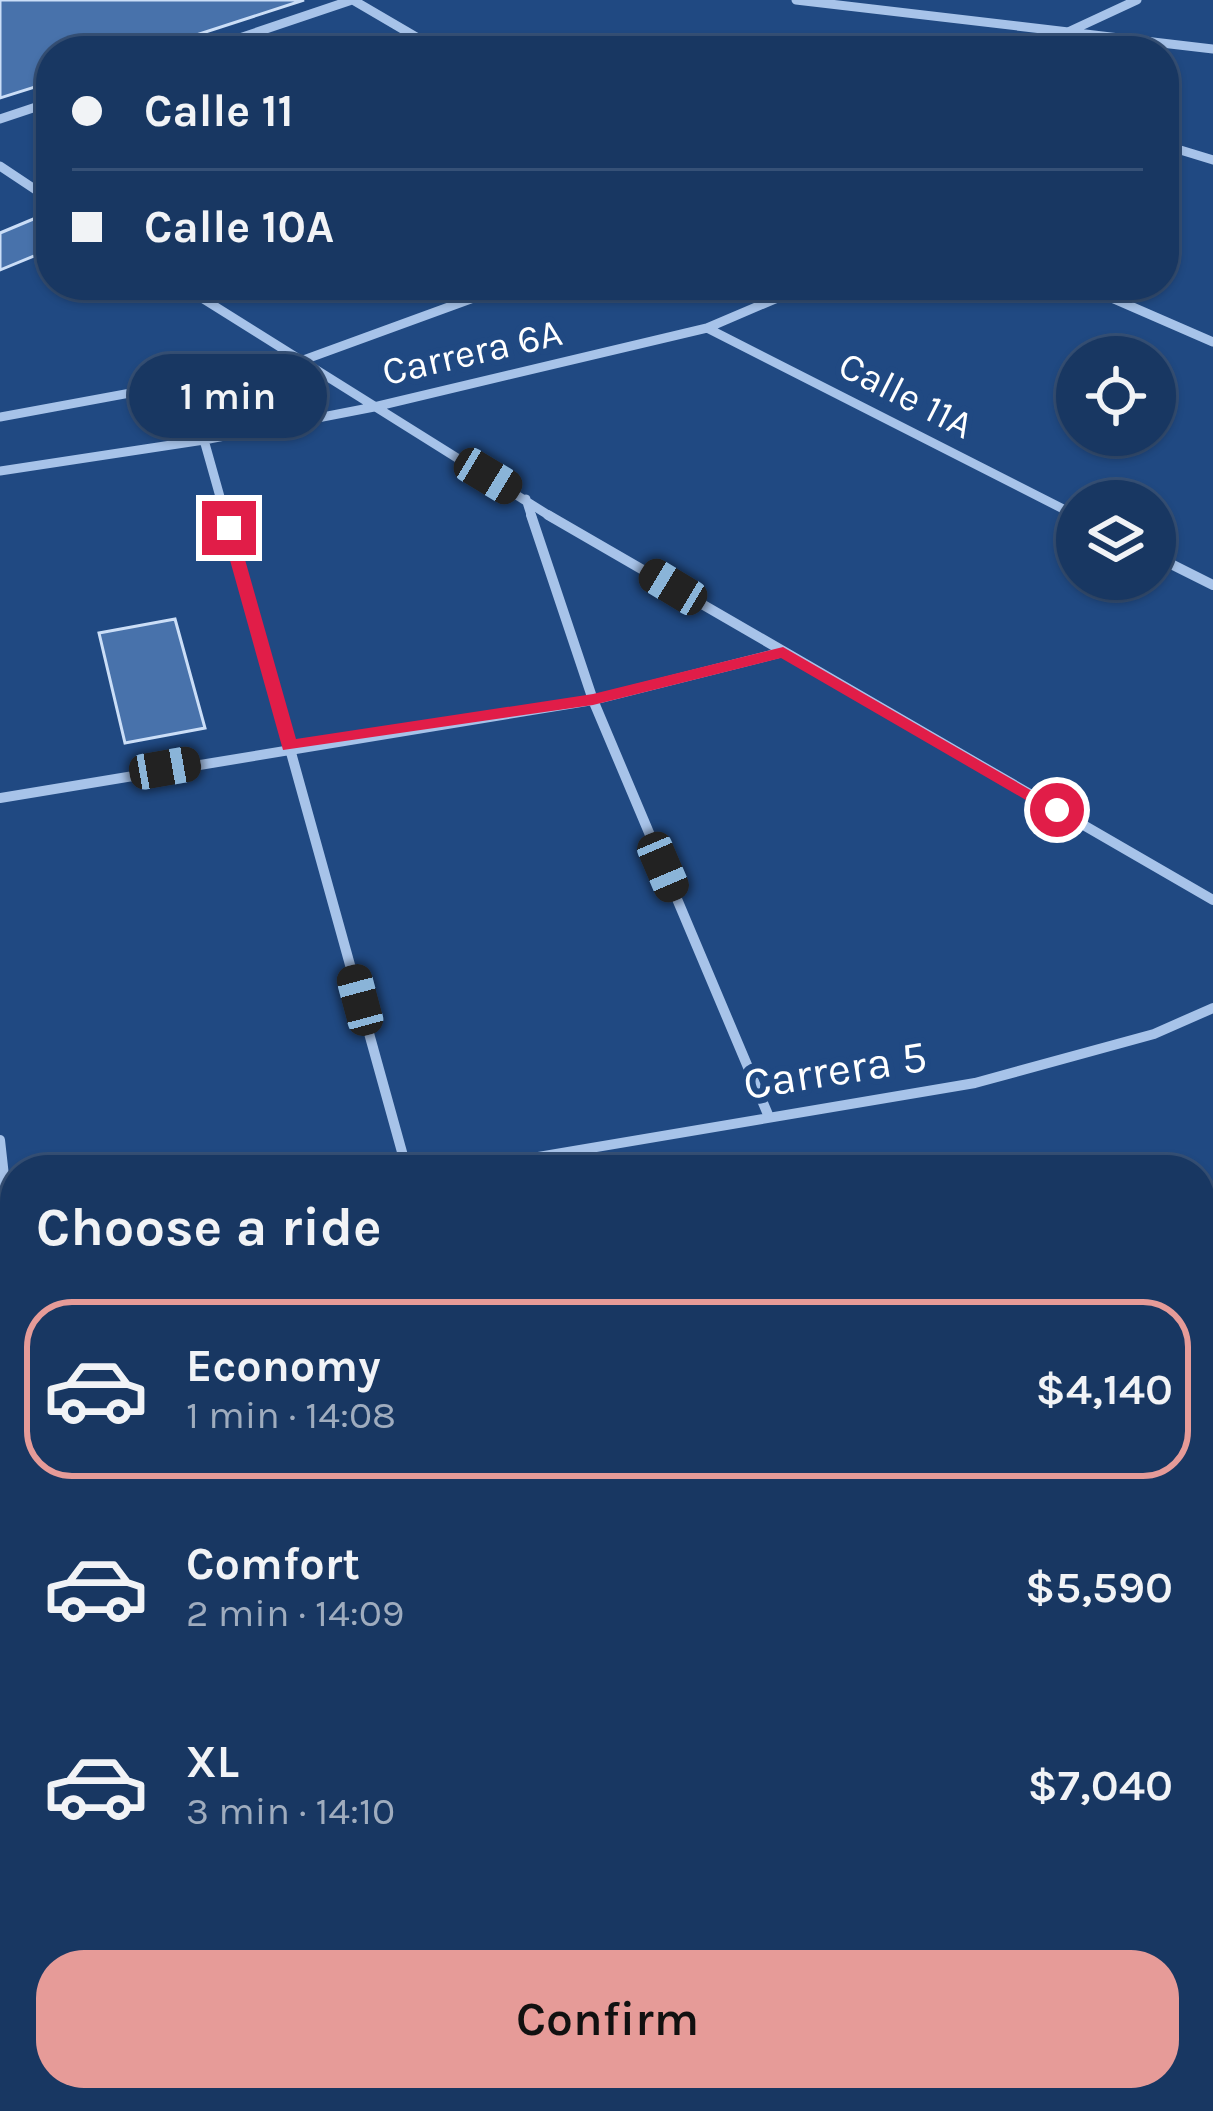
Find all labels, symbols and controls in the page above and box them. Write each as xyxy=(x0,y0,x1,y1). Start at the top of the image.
text: Calle 11 xyxy=(144,85,294,137)
text: Calle 10A xyxy=(144,201,334,253)
street label: Carrera 6A xyxy=(378,309,566,395)
map controls xyxy=(1056,336,1176,600)
button: locate xyxy=(1056,336,1176,456)
street label: Calle 11A xyxy=(831,342,981,448)
callout: 1 min xyxy=(130,354,328,438)
text: 1 min xyxy=(180,373,276,419)
car xyxy=(448,442,528,510)
button: layers xyxy=(1056,480,1176,600)
route end xyxy=(202,501,256,555)
car xyxy=(633,553,713,621)
car xyxy=(126,744,204,792)
route start xyxy=(1030,783,1084,837)
car xyxy=(632,827,694,907)
car xyxy=(333,961,387,1039)
street label: Carrera 5 xyxy=(740,1030,930,1110)
text: Choose a ride xyxy=(36,1195,382,1259)
icon: car xyxy=(42,1335,150,1443)
text: Economy xyxy=(186,1340,381,1392)
text: $4,140 xyxy=(1036,1363,1173,1415)
text: 1 min · 14:08 xyxy=(186,1392,396,1438)
icon: car xyxy=(42,1533,150,1641)
text: Comfort xyxy=(186,1538,360,1590)
text: $5,590 xyxy=(1025,1561,1173,1613)
text: 2 min · 14:09 xyxy=(186,1590,404,1636)
icon: car xyxy=(42,1731,150,1839)
text: XL xyxy=(186,1736,239,1788)
text: $7,040 xyxy=(1028,1759,1173,1811)
text: 3 min · 14:10 xyxy=(186,1788,395,1834)
button: Confirm xyxy=(36,1950,1179,2088)

